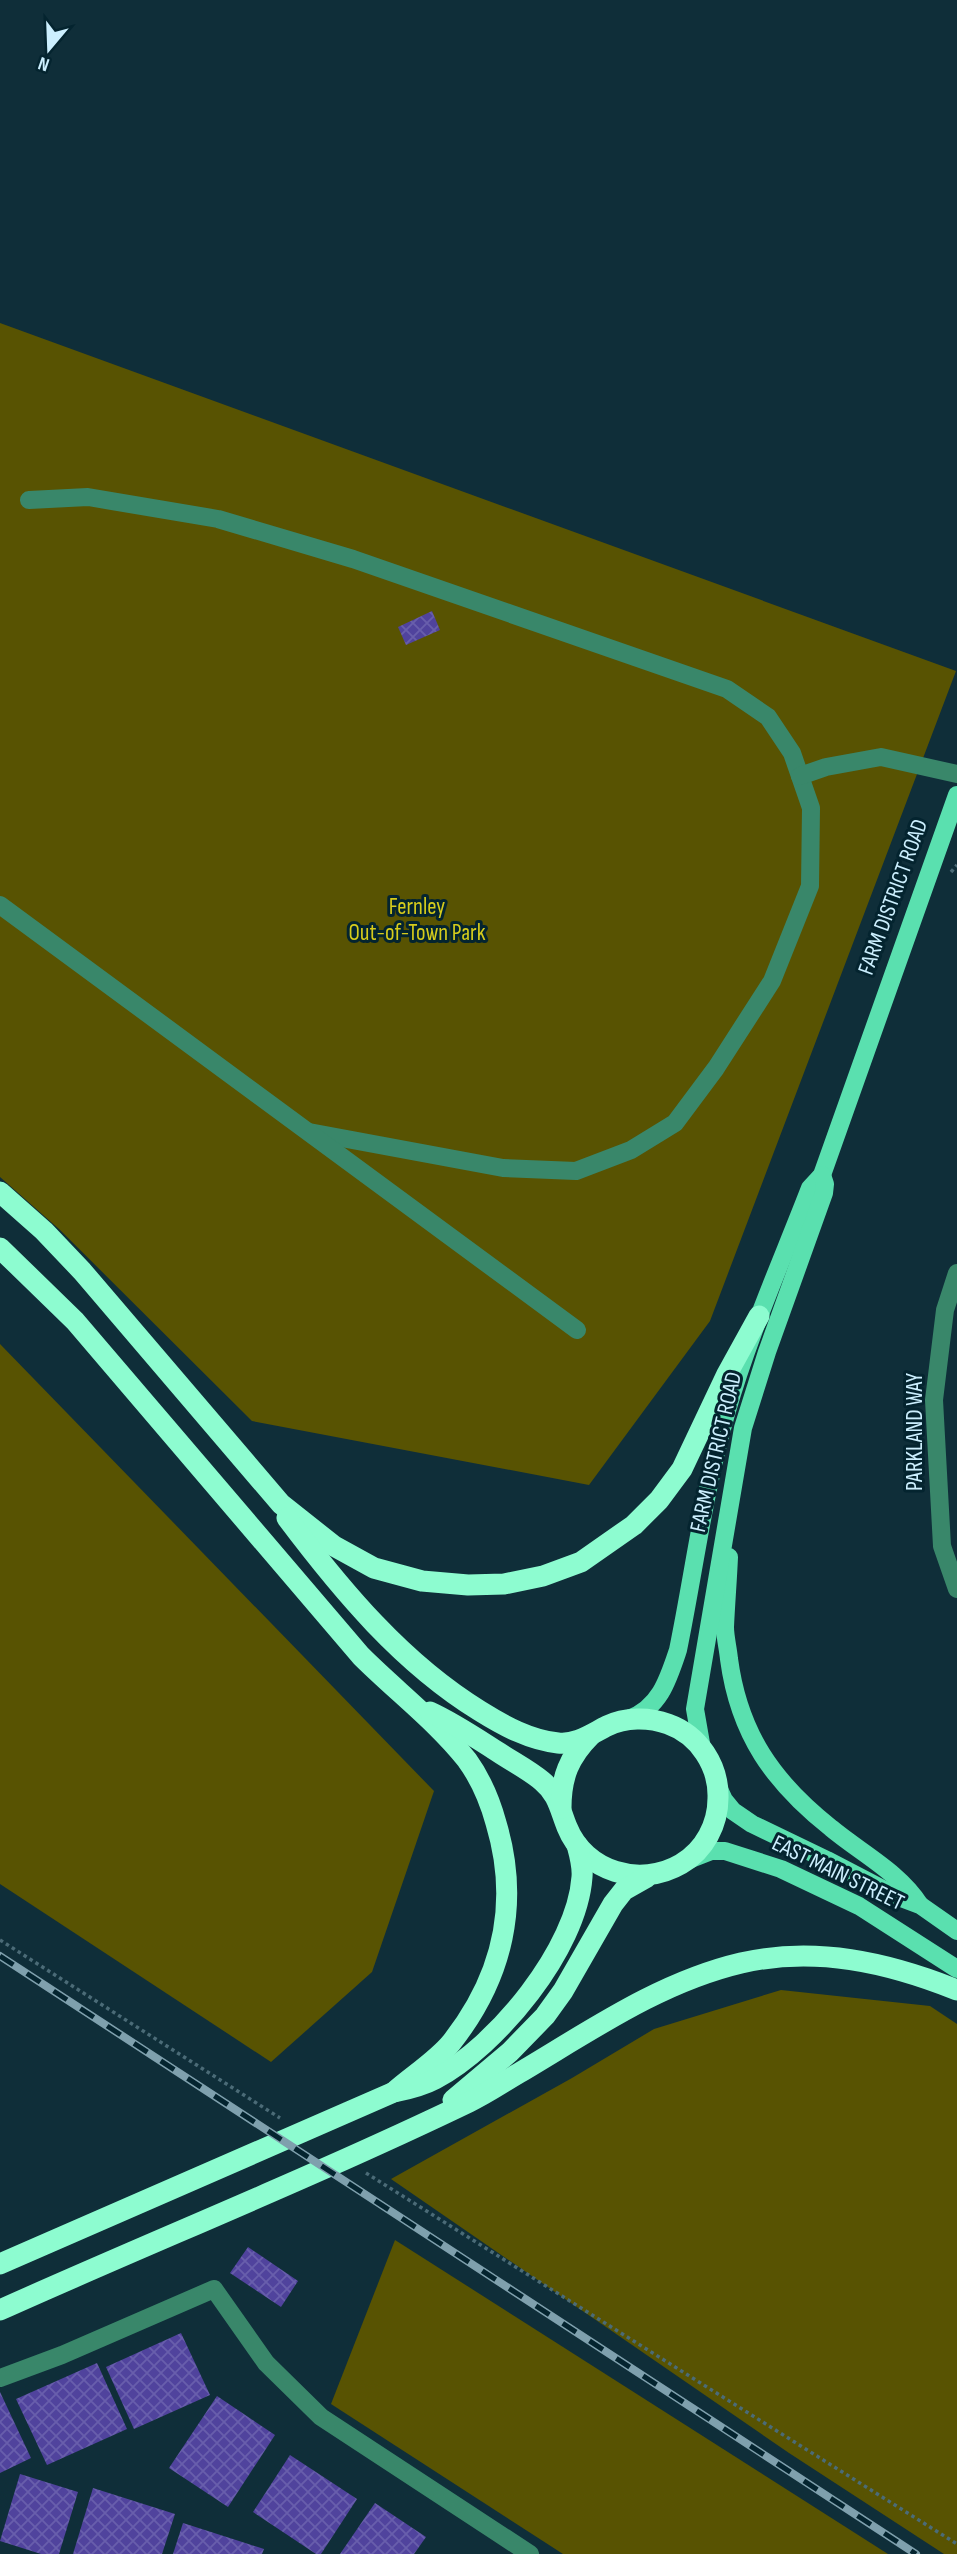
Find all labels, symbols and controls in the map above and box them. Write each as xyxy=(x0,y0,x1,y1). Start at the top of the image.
north arrow xyxy=(14,14,84,84)
text: N xyxy=(35,51,52,76)
street label: FARM DISTRICT ROAD xyxy=(852,815,934,979)
park label: Fernley Out-of-Town Park xyxy=(349,893,486,947)
street label: FARM DISTRICT ROAD xyxy=(684,1369,748,1535)
street label: PARKLAND WAY xyxy=(901,1373,929,1491)
street label: EAST MAIN STREET xyxy=(767,1829,909,1917)

